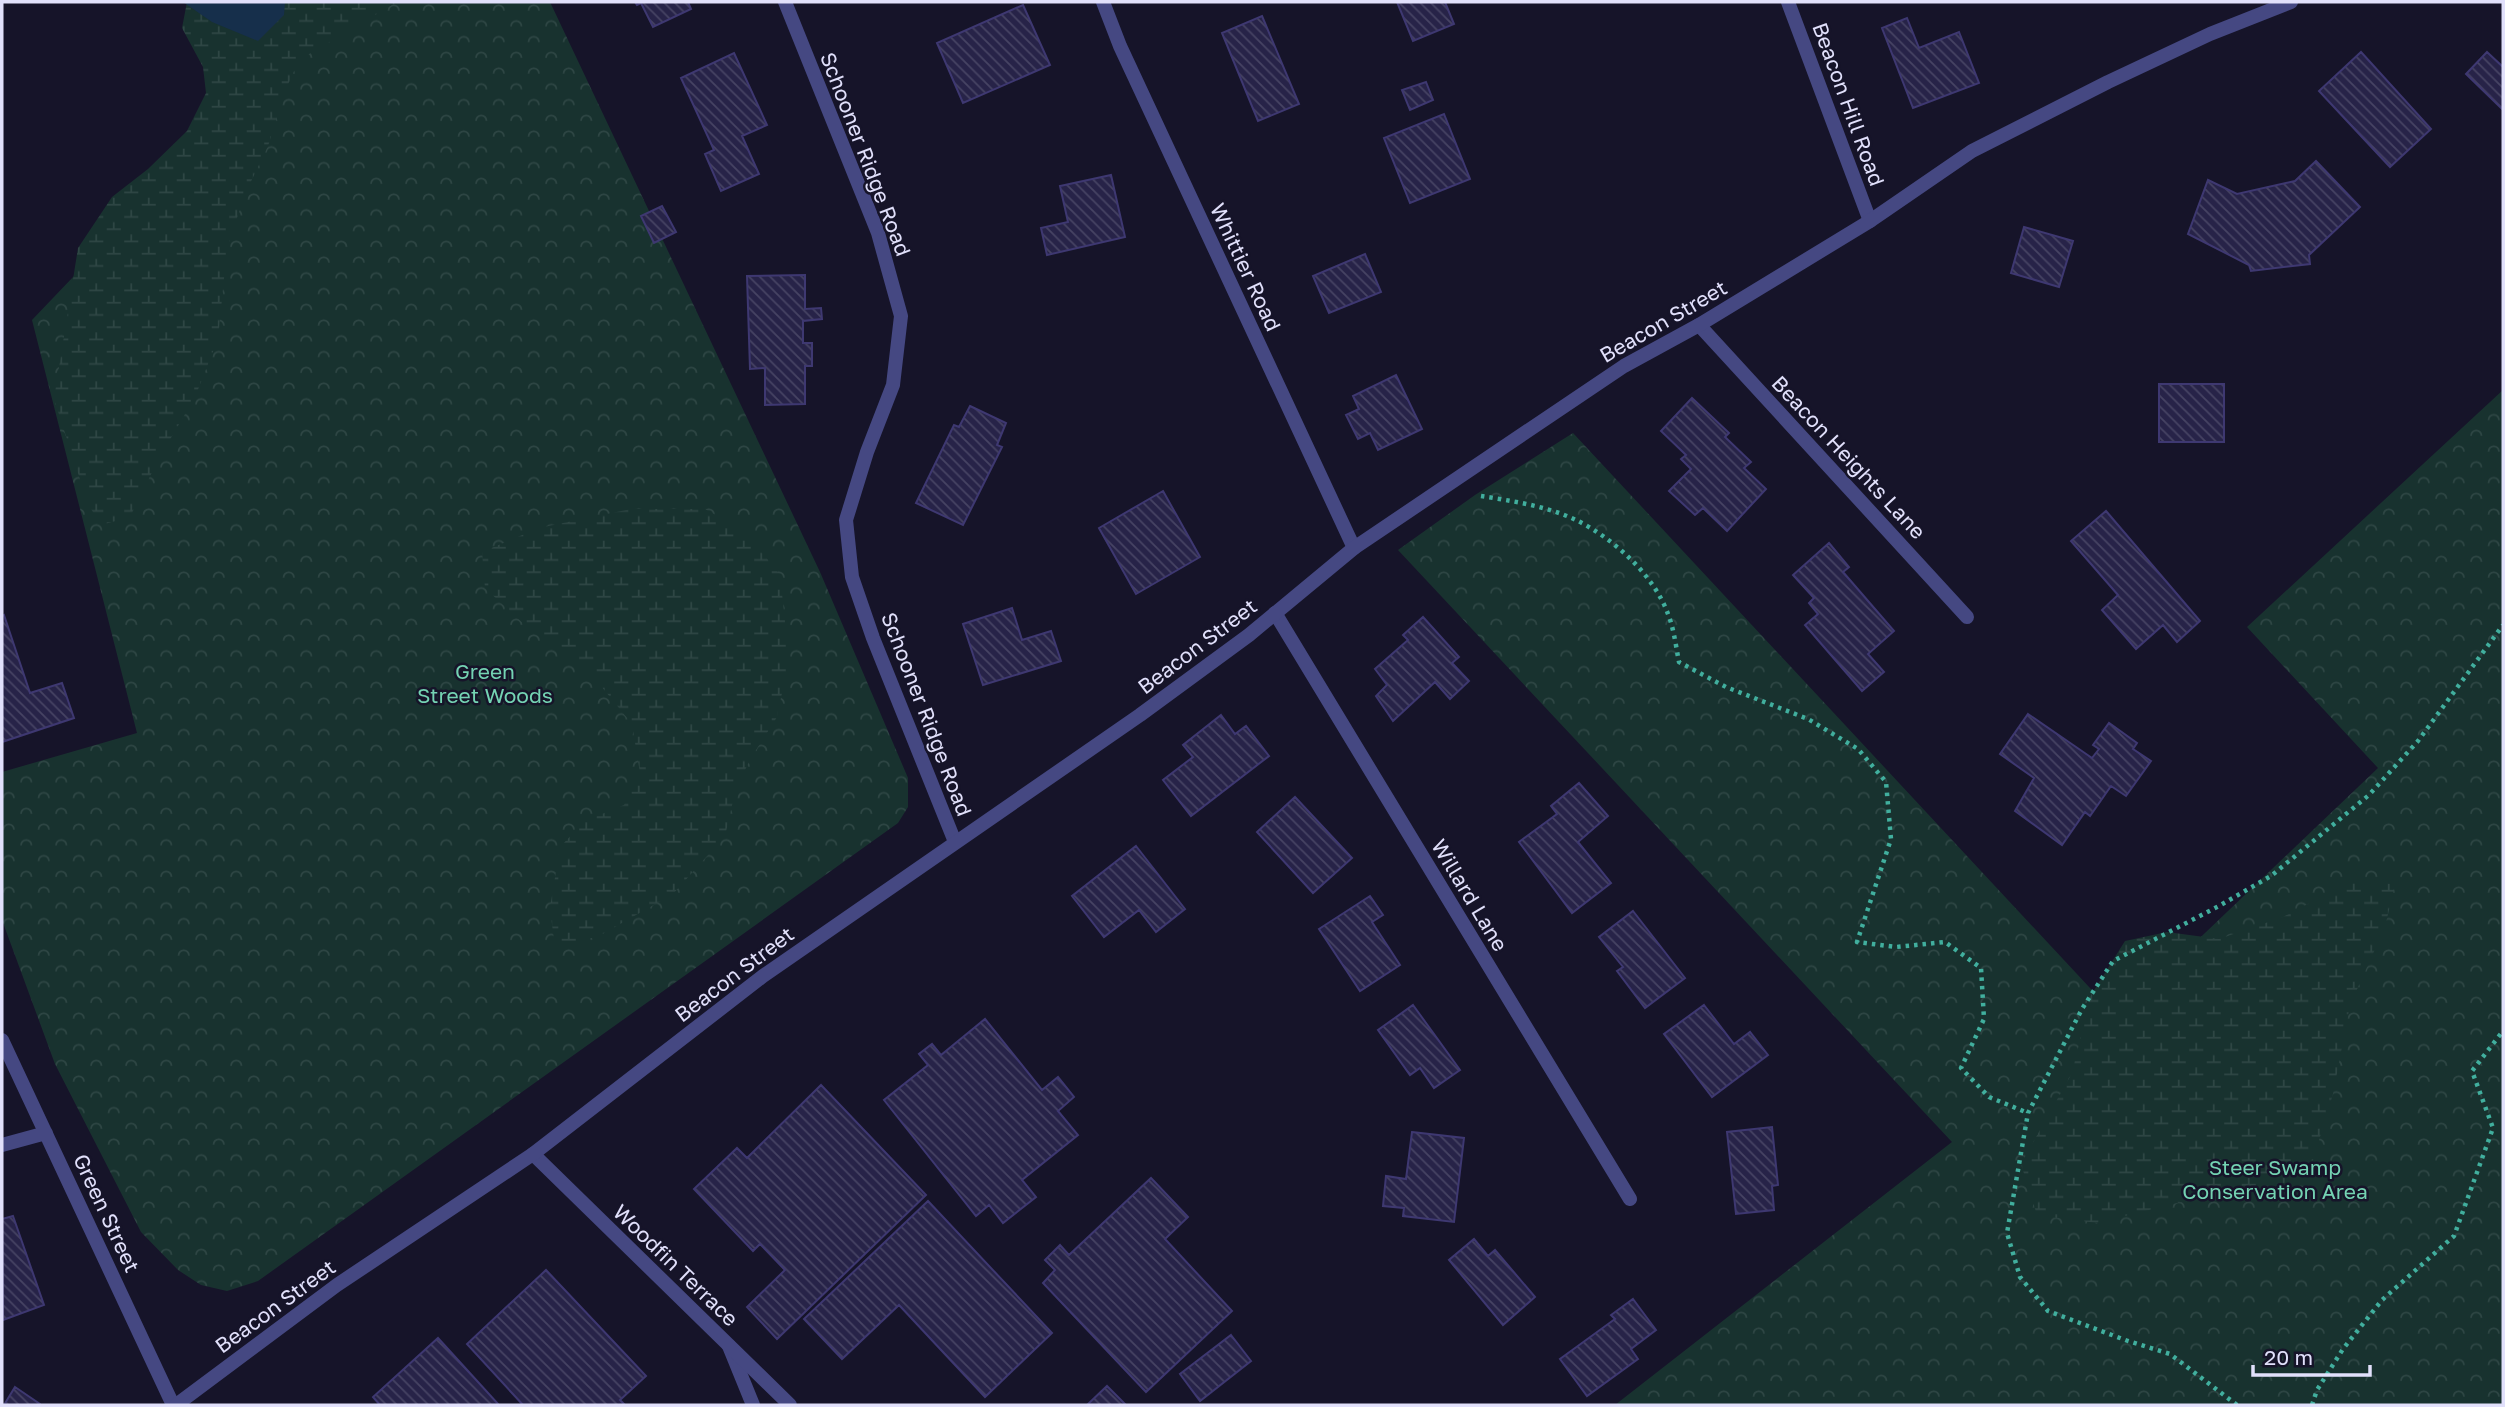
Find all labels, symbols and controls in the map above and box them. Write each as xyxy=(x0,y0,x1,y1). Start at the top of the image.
street label: Beacon Hill Road xyxy=(1807,19,1891,189)
street label: Schooner Ridge Road xyxy=(815,48,917,260)
street label: Whittier Road xyxy=(1205,199,1287,335)
street label: Beacon Street xyxy=(1595,274,1731,368)
street label: Beacon Heights Lane xyxy=(1767,370,1931,544)
street label: Beacon Street xyxy=(1132,593,1262,699)
street label: Schooner Ridge Road xyxy=(876,608,978,820)
park label: Green Street Woods xyxy=(417,658,553,708)
street label: Willard Lane xyxy=(1426,834,1514,956)
street label: Beacon Street xyxy=(669,921,799,1027)
street label: Green Street xyxy=(68,1150,146,1276)
park label: Steer Swamp Conservation Area xyxy=(2182,1154,2368,1204)
street label: Woodfin Terrace xyxy=(608,1199,744,1331)
street label: Beacon Street xyxy=(210,1254,340,1358)
scale bar xyxy=(2253,1334,2370,1378)
text: 20 m xyxy=(2264,1344,2313,1370)

